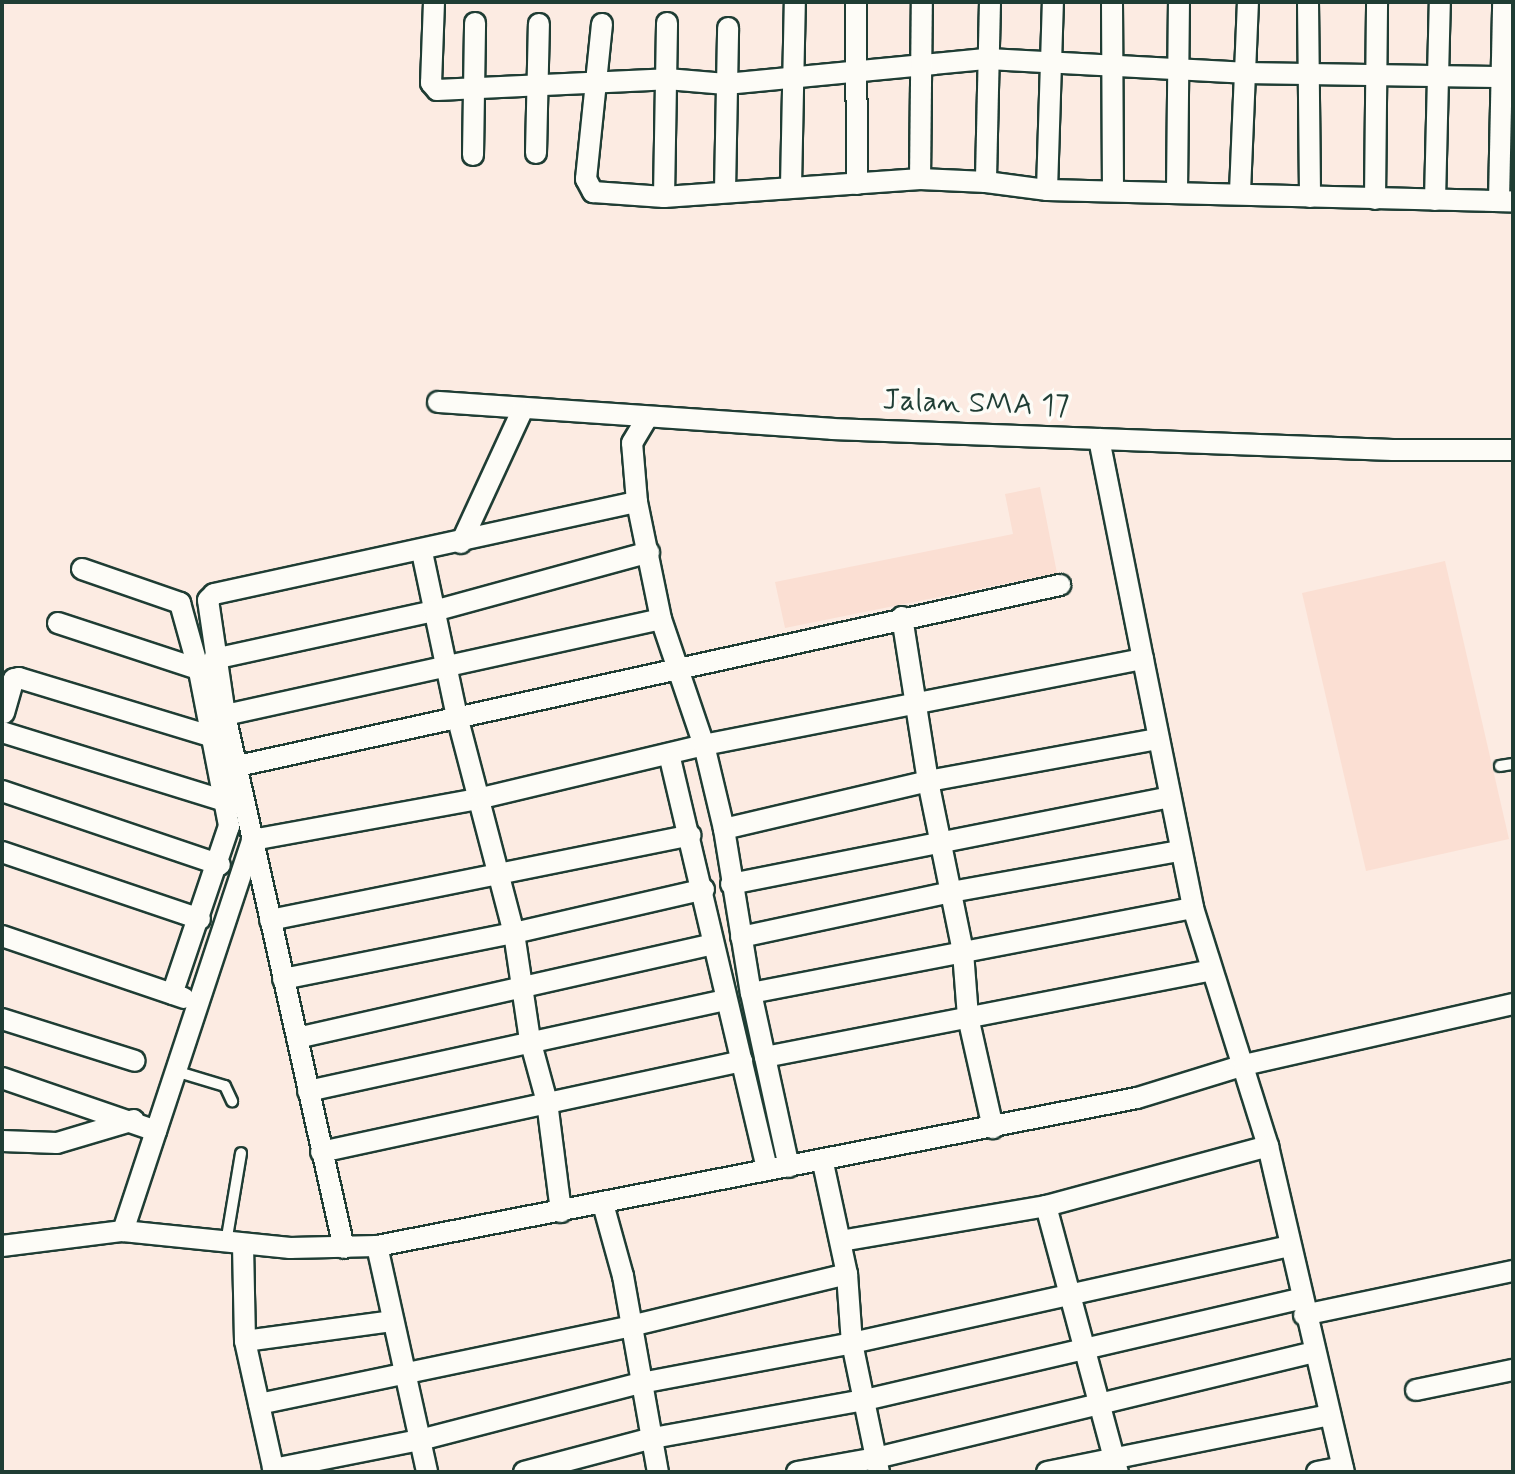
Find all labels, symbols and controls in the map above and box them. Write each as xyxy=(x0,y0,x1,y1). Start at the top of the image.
street label: Jalan SMA 17 xyxy=(882,383,1070,425)

